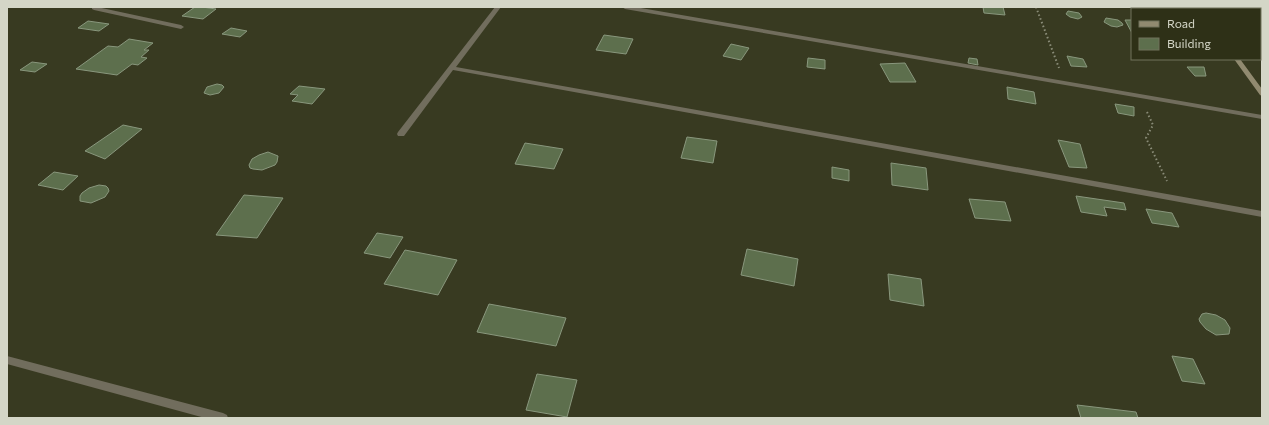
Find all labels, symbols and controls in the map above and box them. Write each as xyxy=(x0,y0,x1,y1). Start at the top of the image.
legend xyxy=(1131,8,1261,60)
text: Road xyxy=(1167,16,1195,30)
text: Building xyxy=(1167,36,1211,50)

